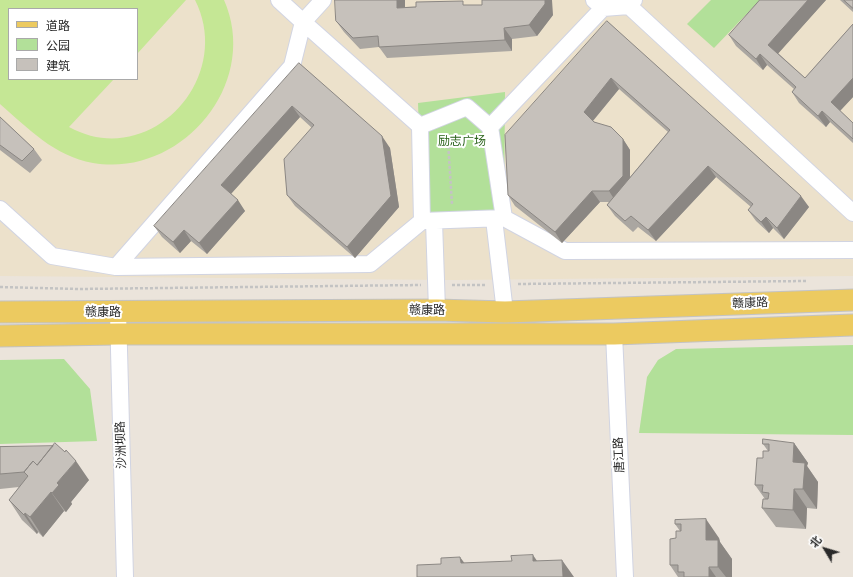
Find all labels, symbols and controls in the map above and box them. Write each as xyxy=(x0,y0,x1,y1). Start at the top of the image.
legend xyxy=(8,8,138,80)
text: 道路 xyxy=(46,19,70,33)
text: 公园 xyxy=(46,39,70,53)
text: 建筑 xyxy=(46,59,70,73)
park label: 励志广场 xyxy=(438,134,486,148)
street label: 赣康路 xyxy=(732,295,768,311)
street label: 赣康路 xyxy=(409,303,445,317)
street label: 赣康路 xyxy=(85,305,121,319)
street label: 沙洲坝路 xyxy=(113,421,129,469)
street label: 唐江路 xyxy=(611,437,627,473)
north arrow xyxy=(805,529,845,569)
text: 北 xyxy=(807,534,824,550)

